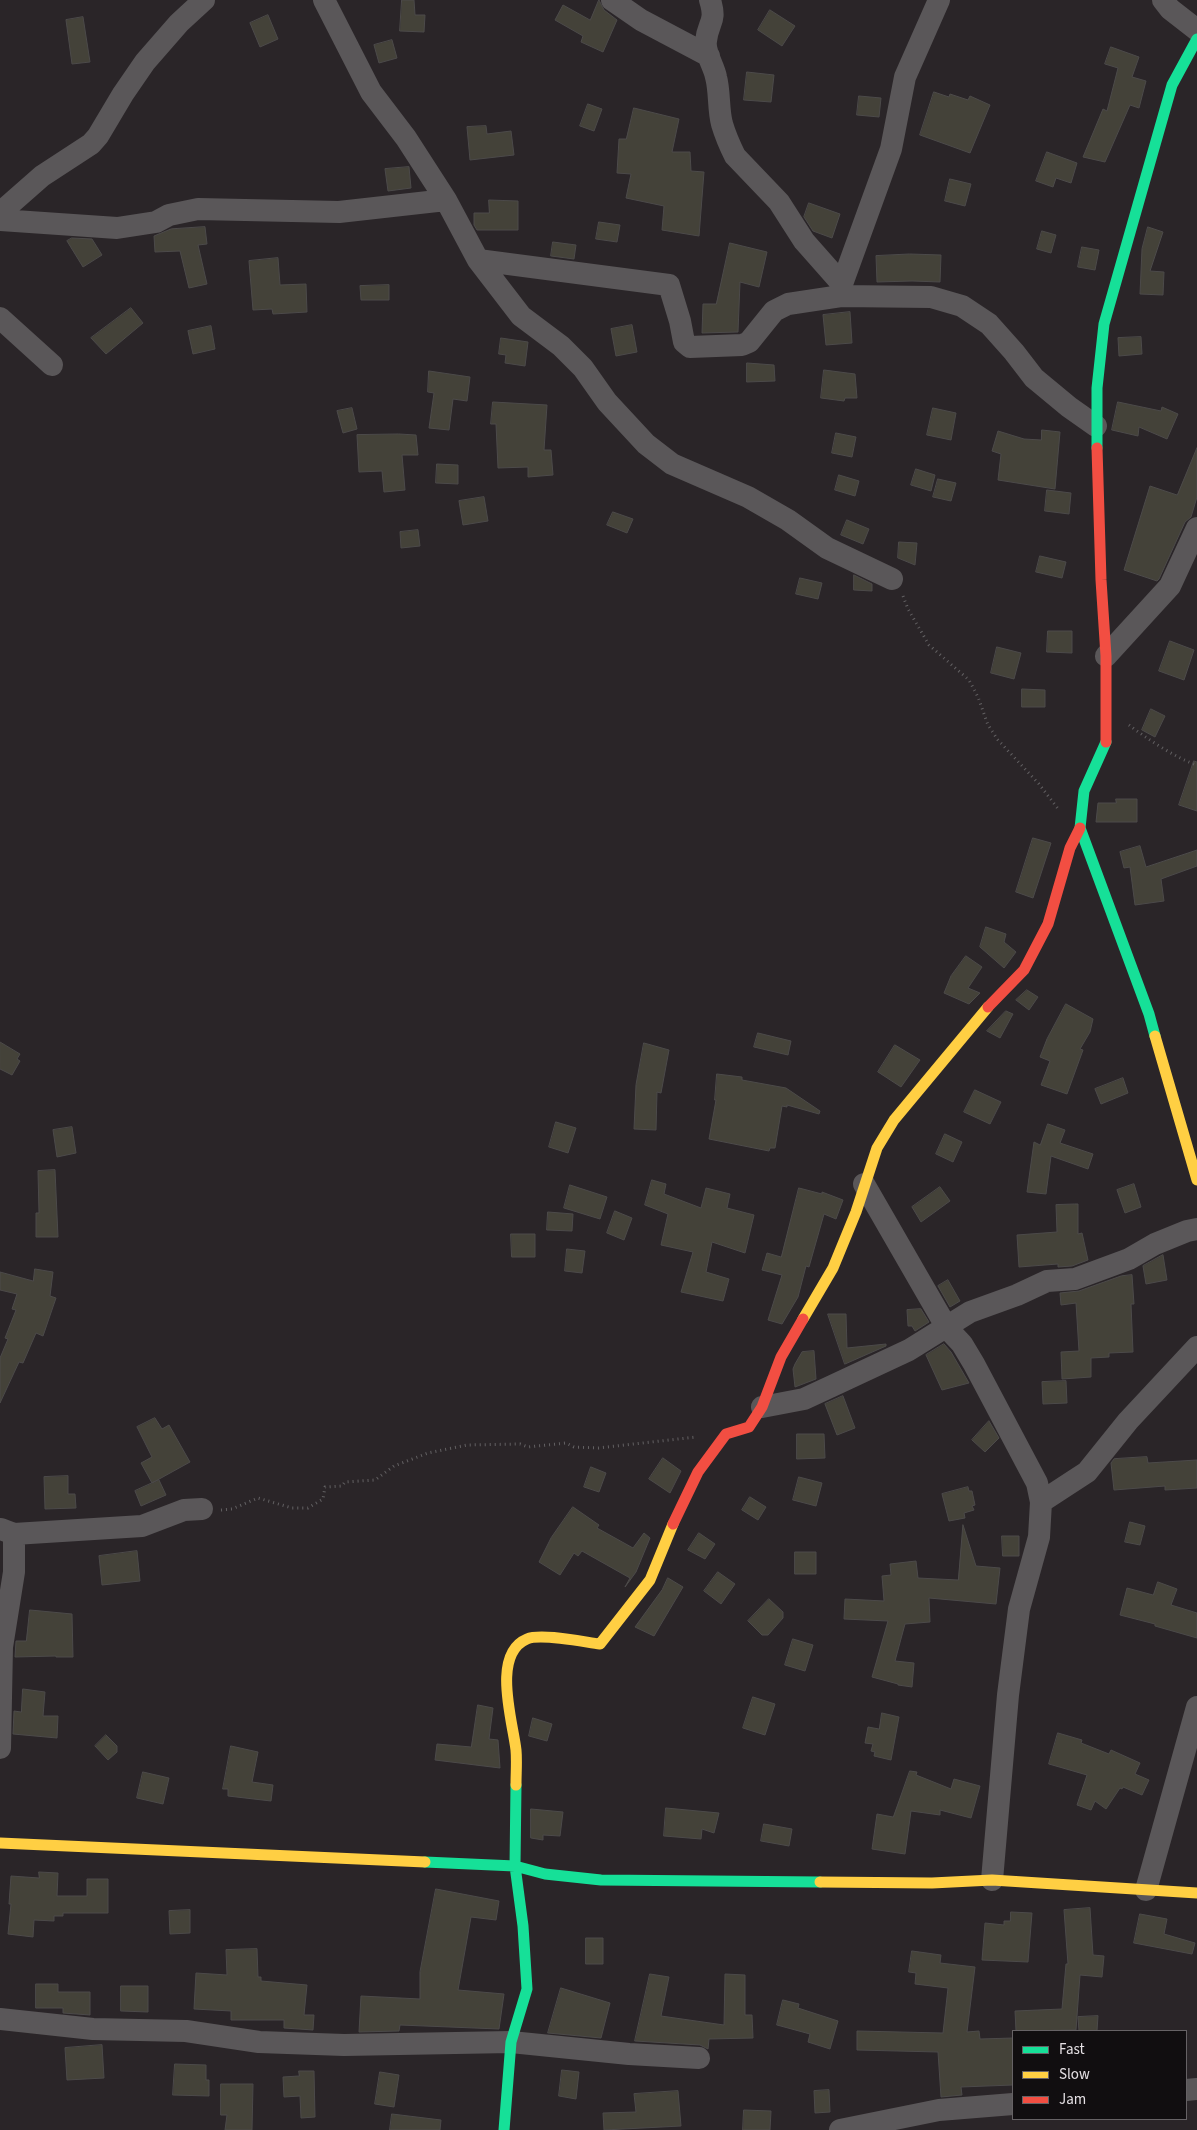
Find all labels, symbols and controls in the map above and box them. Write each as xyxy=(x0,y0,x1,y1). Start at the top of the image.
legend xyxy=(1012,2030,1187,2120)
text: Fast xyxy=(1059,2039,1085,2060)
text: Slow xyxy=(1059,2064,1090,2085)
text: Jam xyxy=(1059,2089,1086,2110)

